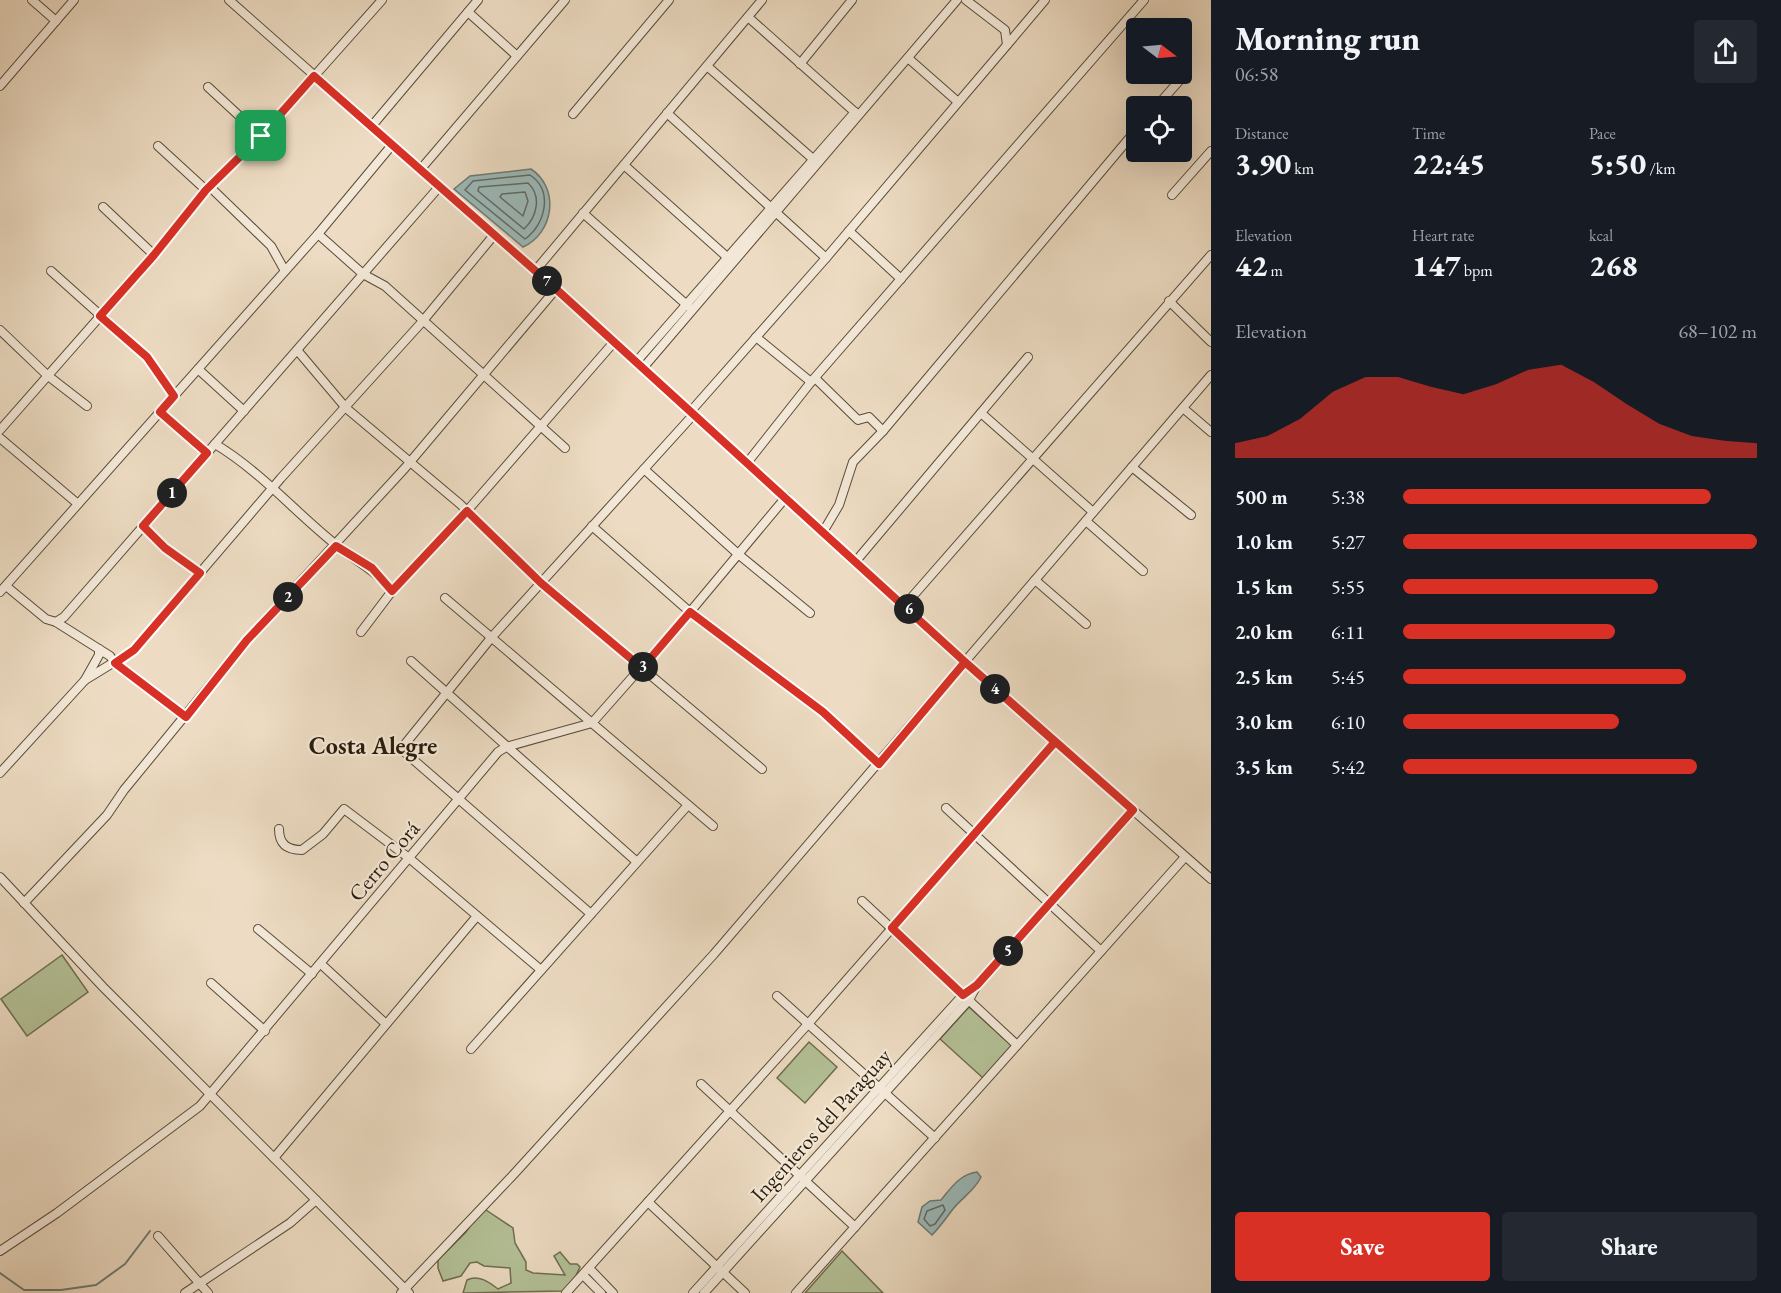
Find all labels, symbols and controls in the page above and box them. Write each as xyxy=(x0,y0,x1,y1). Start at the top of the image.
text: Morning run xyxy=(1235,17,1420,60)
north arrow xyxy=(1126,18,1192,84)
map controls xyxy=(1126,18,1192,162)
button: share xyxy=(1694,20,1757,83)
text: 06:58 xyxy=(1235,61,1278,87)
button: locate xyxy=(1126,96,1192,162)
pin xyxy=(235,110,286,161)
icon: arrive xyxy=(244,119,277,152)
text: Distance xyxy=(1235,123,1288,144)
text: Time xyxy=(1412,123,1445,144)
text: Pace xyxy=(1589,123,1616,144)
text: 3.90 xyxy=(1235,144,1291,183)
text: 22:45 xyxy=(1412,144,1485,183)
text: 5:50 xyxy=(1589,144,1646,183)
text: km xyxy=(1291,158,1314,179)
text: /km xyxy=(1646,158,1676,179)
text: Elevation xyxy=(1235,225,1293,246)
text: Heart rate xyxy=(1412,225,1474,246)
text: kcal xyxy=(1589,225,1613,246)
text: 42 xyxy=(1235,246,1267,285)
text: 147 xyxy=(1412,246,1461,285)
text: 268 xyxy=(1589,246,1638,285)
text: m xyxy=(1267,260,1283,281)
text: bpm xyxy=(1461,260,1493,281)
pin: 7 xyxy=(532,266,562,296)
text: 7 xyxy=(543,270,551,291)
text: Elevation xyxy=(1235,318,1307,344)
text: 68–102 m xyxy=(1678,318,1757,344)
pin: 1 xyxy=(157,478,187,508)
text: 1 xyxy=(168,482,176,503)
text: 500 m xyxy=(1235,484,1288,510)
text: 5:38 xyxy=(1331,484,1365,510)
text: 1.0 km xyxy=(1235,529,1293,555)
text: 5:27 xyxy=(1331,529,1365,555)
text: 1.5 km xyxy=(1235,574,1293,600)
text: 5:55 xyxy=(1331,574,1365,600)
pin: 2 xyxy=(273,582,303,612)
text: 2 xyxy=(284,586,292,607)
pin: 6 xyxy=(894,594,924,624)
text: 6 xyxy=(905,598,913,619)
text: 2.0 km xyxy=(1235,619,1293,645)
text: 6:11 xyxy=(1331,619,1365,645)
pin: 3 xyxy=(628,652,658,682)
text: 3 xyxy=(639,656,647,677)
text: 2.5 km xyxy=(1235,664,1293,690)
text: 5:45 xyxy=(1331,664,1365,690)
pin: 4 xyxy=(980,674,1010,704)
text: 4 xyxy=(991,678,999,699)
text: 3.0 km xyxy=(1235,709,1293,735)
text: 6:10 xyxy=(1331,709,1365,735)
district label: Costa Alegre xyxy=(309,730,437,762)
text: 3.5 km xyxy=(1235,754,1293,780)
text: 5:42 xyxy=(1331,754,1365,780)
street label: Cerro Corá xyxy=(342,814,426,907)
pin: 5 xyxy=(993,936,1023,966)
text: 5 xyxy=(1004,940,1012,961)
street label: Ingenieros del Paraguay xyxy=(744,1042,898,1208)
button: Save xyxy=(1235,1212,1490,1281)
button: Share xyxy=(1502,1212,1757,1281)

